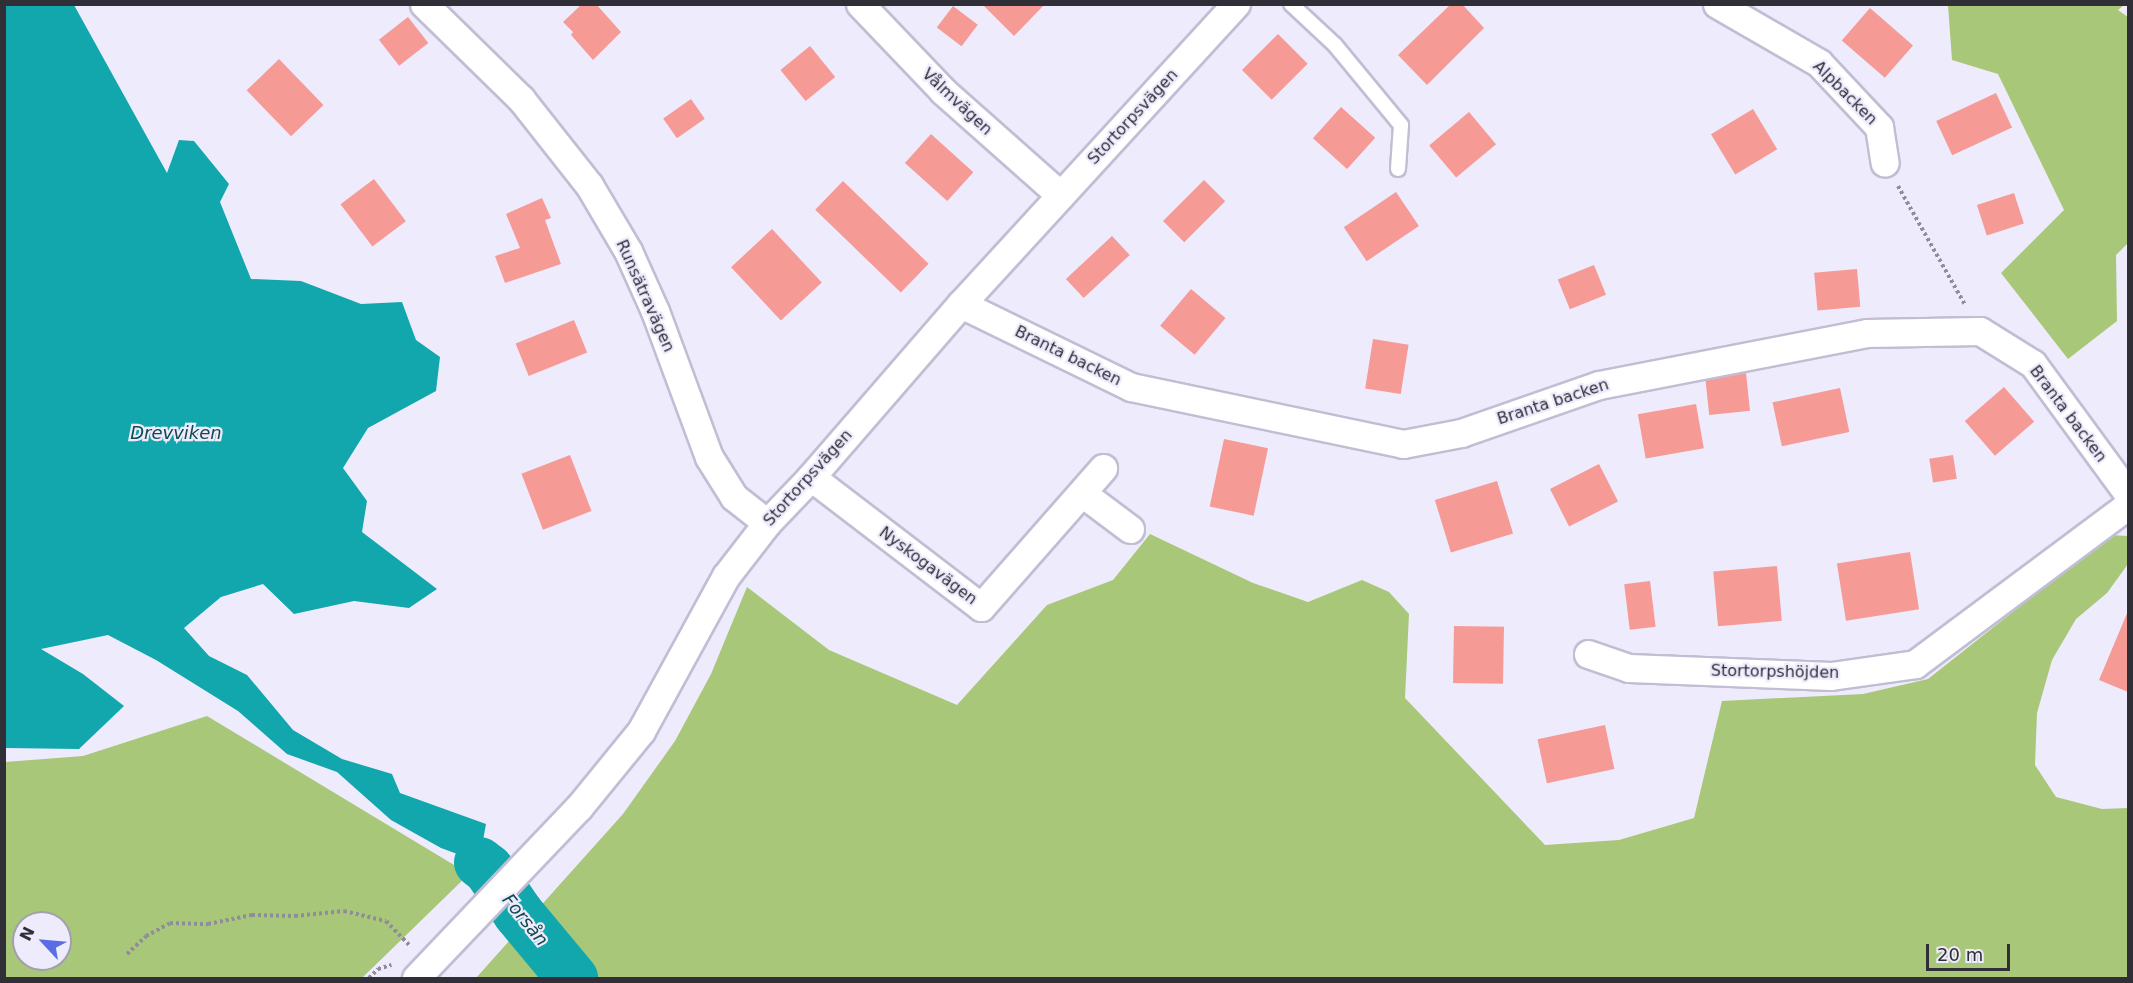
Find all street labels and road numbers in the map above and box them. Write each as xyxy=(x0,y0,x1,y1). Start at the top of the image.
street label: Alpbacken xyxy=(1809,57,1881,129)
street label: Vålmvägen xyxy=(918,65,996,139)
street label: Stortorpsvägen xyxy=(1084,65,1182,169)
street label: Runsätravägen xyxy=(612,237,678,355)
street label: Branta backen xyxy=(1012,322,1124,390)
street label: Branta backen xyxy=(2025,362,2111,466)
street label: Branta backen xyxy=(1495,375,1611,429)
street label: Stortorpsvägen xyxy=(760,426,856,530)
street label: Nyskogavägen xyxy=(875,523,981,609)
street label: Stortorpshöjden xyxy=(1711,661,1839,683)

